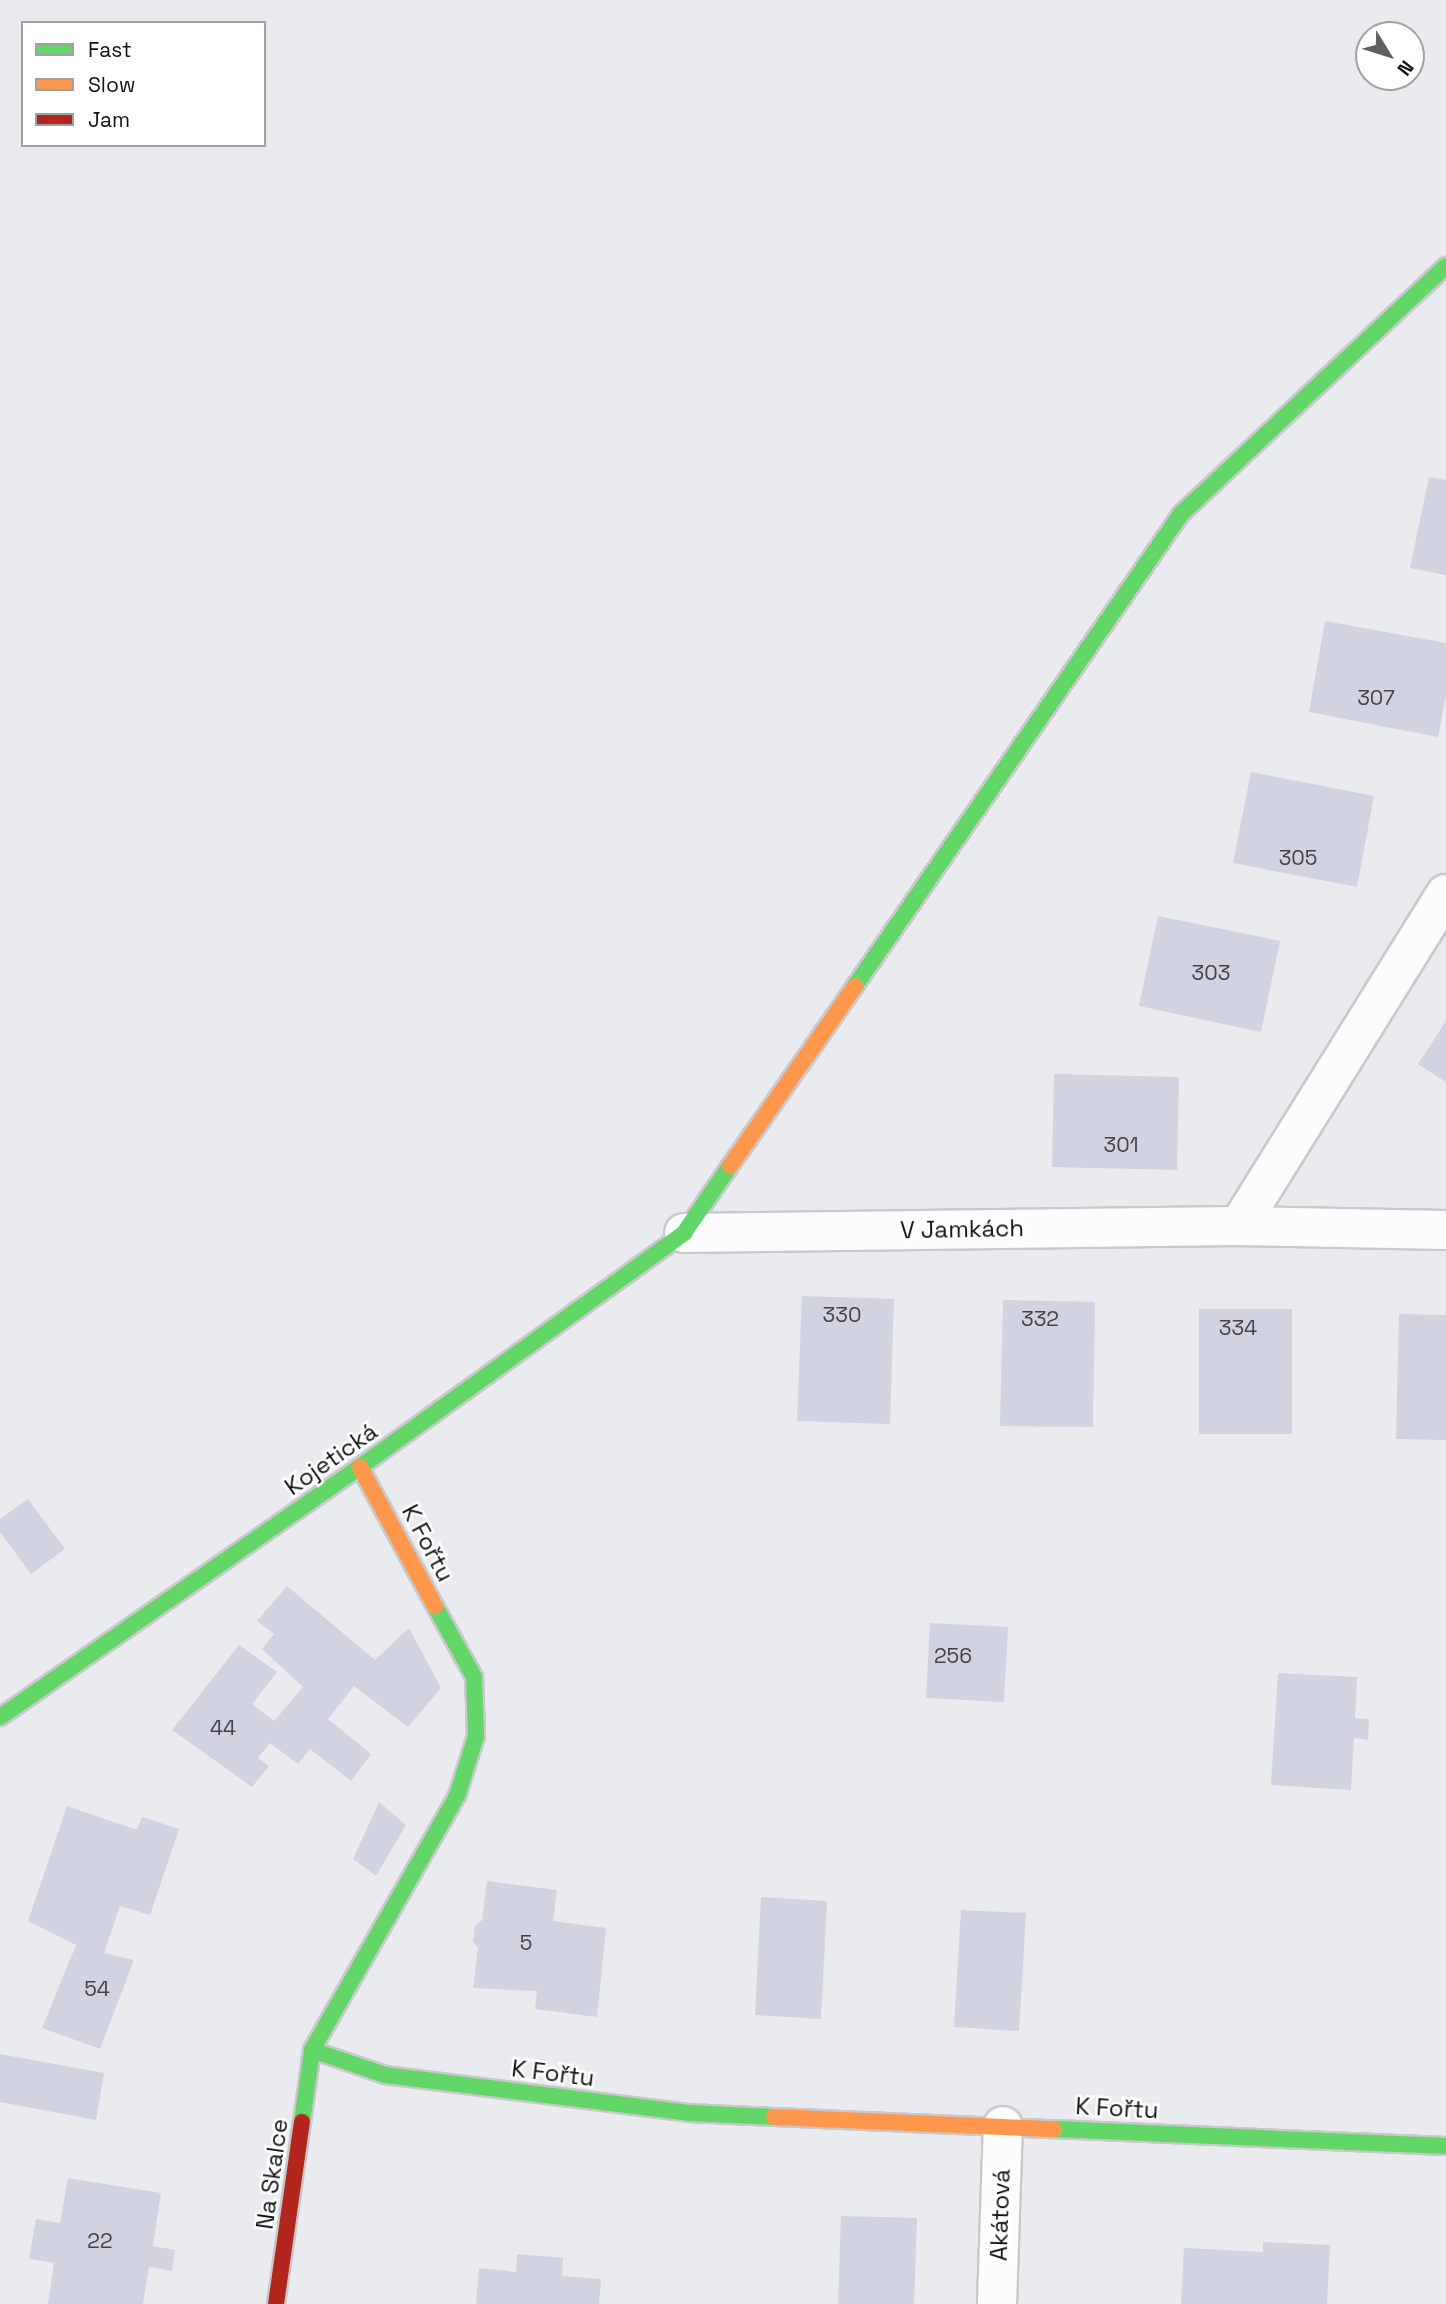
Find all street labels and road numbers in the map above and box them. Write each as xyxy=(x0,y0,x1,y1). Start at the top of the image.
street label: V Jamkách xyxy=(900,1214,1024,1244)
street label: Kojetická xyxy=(279,1417,383,1501)
street label: K Fořtu xyxy=(396,1499,460,1587)
street label: K Fořtu xyxy=(510,2054,596,2092)
street label: K Fořtu xyxy=(1075,2091,1159,2125)
street label: Na Skalce xyxy=(250,2117,294,2231)
street label: Akátová xyxy=(984,2168,1016,2262)

